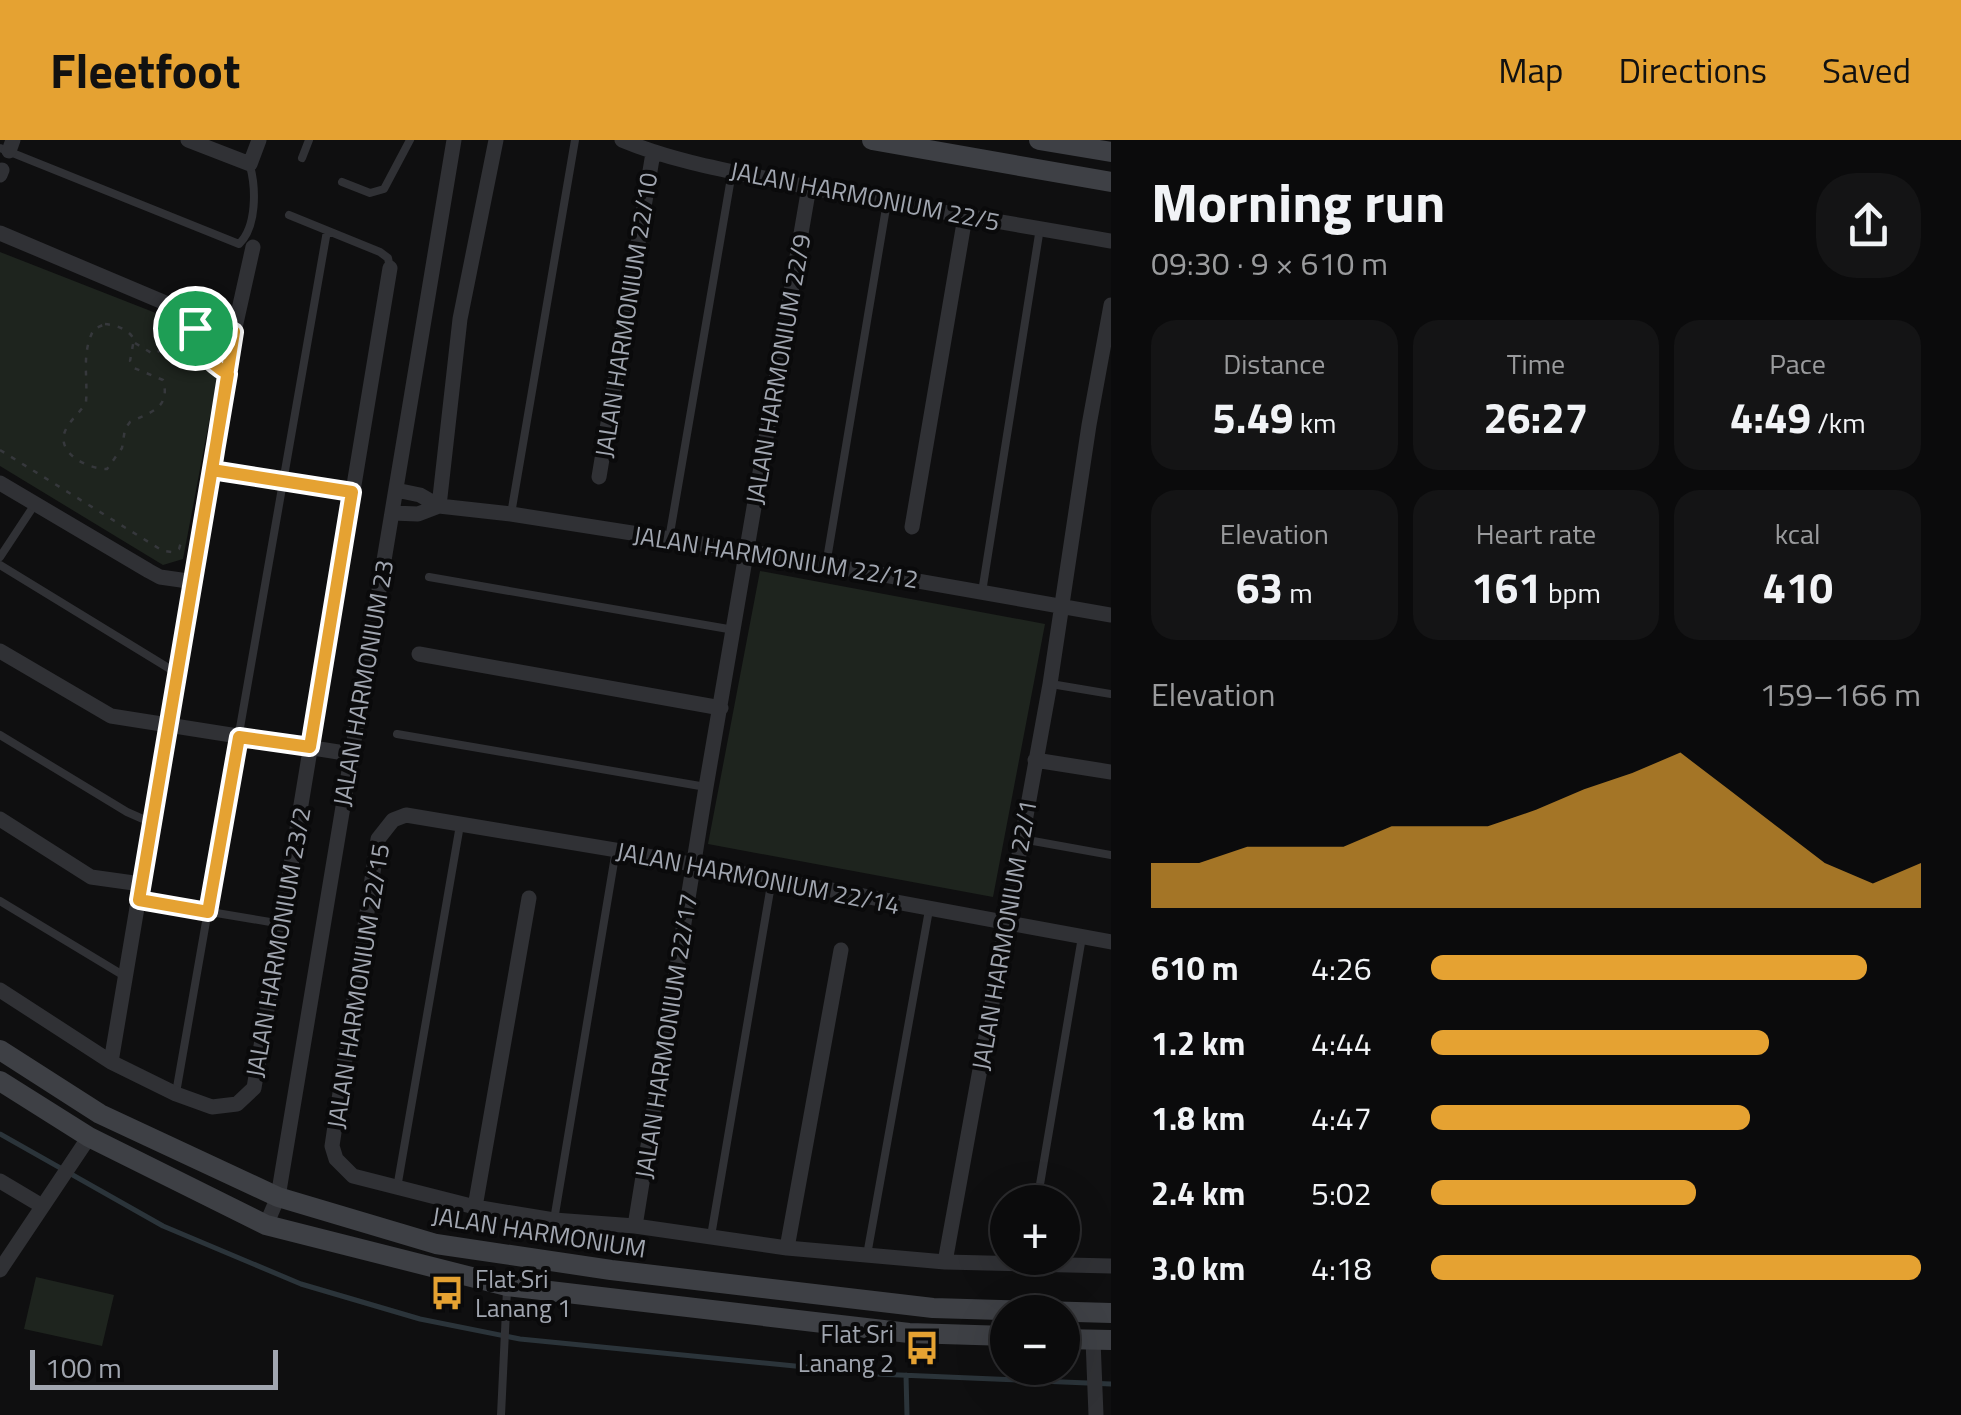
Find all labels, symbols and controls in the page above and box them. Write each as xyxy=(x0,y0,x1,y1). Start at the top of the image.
text: Fleetfoot xyxy=(50,34,240,107)
text: Map xyxy=(1498,43,1564,97)
text: Directions xyxy=(1619,43,1767,97)
text: Saved xyxy=(1822,43,1911,97)
street label: JALAN HARMONIUM 22/5 xyxy=(727,151,1003,241)
text: Morning run xyxy=(1151,160,1445,243)
street label: JALAN HARMONIUM 22/10 xyxy=(585,170,667,460)
button: share xyxy=(1816,173,1921,278)
street label: JALAN HARMONIUM 22/9 xyxy=(735,231,821,507)
text: 09:30 · 9 × 610 m xyxy=(1151,239,1388,287)
pin xyxy=(153,286,238,371)
icon: arrive xyxy=(168,301,223,356)
text: Distance xyxy=(1223,342,1325,385)
text: Time xyxy=(1507,342,1565,385)
text: Pace xyxy=(1769,342,1826,385)
text: 5.49 xyxy=(1212,385,1293,449)
text: 26:27 xyxy=(1484,385,1588,449)
text: 4:49 xyxy=(1730,385,1811,449)
text: km xyxy=(1293,401,1336,444)
text: /km xyxy=(1811,401,1866,444)
text: Elevation xyxy=(1220,512,1329,555)
text: Heart rate xyxy=(1476,512,1596,555)
text: kcal xyxy=(1775,512,1821,555)
street label: JALAN HARMONIUM 22/12 xyxy=(631,516,921,598)
text: 63 xyxy=(1236,555,1283,619)
text: 161 xyxy=(1471,555,1542,619)
text: 410 xyxy=(1762,555,1833,619)
street label: JALAN HARMONIUM 23 xyxy=(323,557,403,809)
text: m xyxy=(1283,571,1313,614)
text: bpm xyxy=(1542,571,1601,614)
text: Elevation xyxy=(1151,670,1275,718)
text: 159–166 m xyxy=(1759,670,1921,718)
street label: JALAN HARMONIUM 22/1 xyxy=(961,797,1047,1073)
street label: JALAN HARMONIUM 23/2 xyxy=(235,804,321,1080)
street label: JALAN HARMONIUM 22/14 xyxy=(613,832,903,924)
street label: JALAN HARMONIUM 22/15 xyxy=(317,841,399,1131)
street label: JALAN HARMONIUM 22/17 xyxy=(625,891,707,1181)
text: 610 m xyxy=(1151,944,1239,992)
text: 4:26 xyxy=(1311,944,1372,992)
text: 1.2 km xyxy=(1151,1019,1245,1067)
text: 4:44 xyxy=(1311,1019,1372,1067)
text: 1.8 km xyxy=(1151,1094,1245,1142)
text: 4:47 xyxy=(1311,1094,1372,1142)
text: 2.4 km xyxy=(1151,1169,1245,1217)
text: 5:02 xyxy=(1311,1169,1372,1217)
map controls xyxy=(990,1185,1080,1385)
button: + xyxy=(990,1185,1080,1275)
street label: JALAN HARMONIUM xyxy=(429,1196,649,1268)
text: 3.0 km xyxy=(1151,1244,1245,1292)
text: 4:18 xyxy=(1311,1244,1372,1292)
place label: Flat Sri Lanang 1 xyxy=(475,1260,571,1327)
bus stop icon: Flat Sri Lanang 1 xyxy=(428,1274,466,1312)
button: − xyxy=(990,1295,1080,1385)
place label: Flat Sri Lanang 2 xyxy=(798,1315,894,1382)
bus stop icon: Flat Sri Lanang 2 xyxy=(903,1329,941,1367)
scale bar xyxy=(30,1345,278,1390)
text: 100 m xyxy=(45,1346,122,1389)

